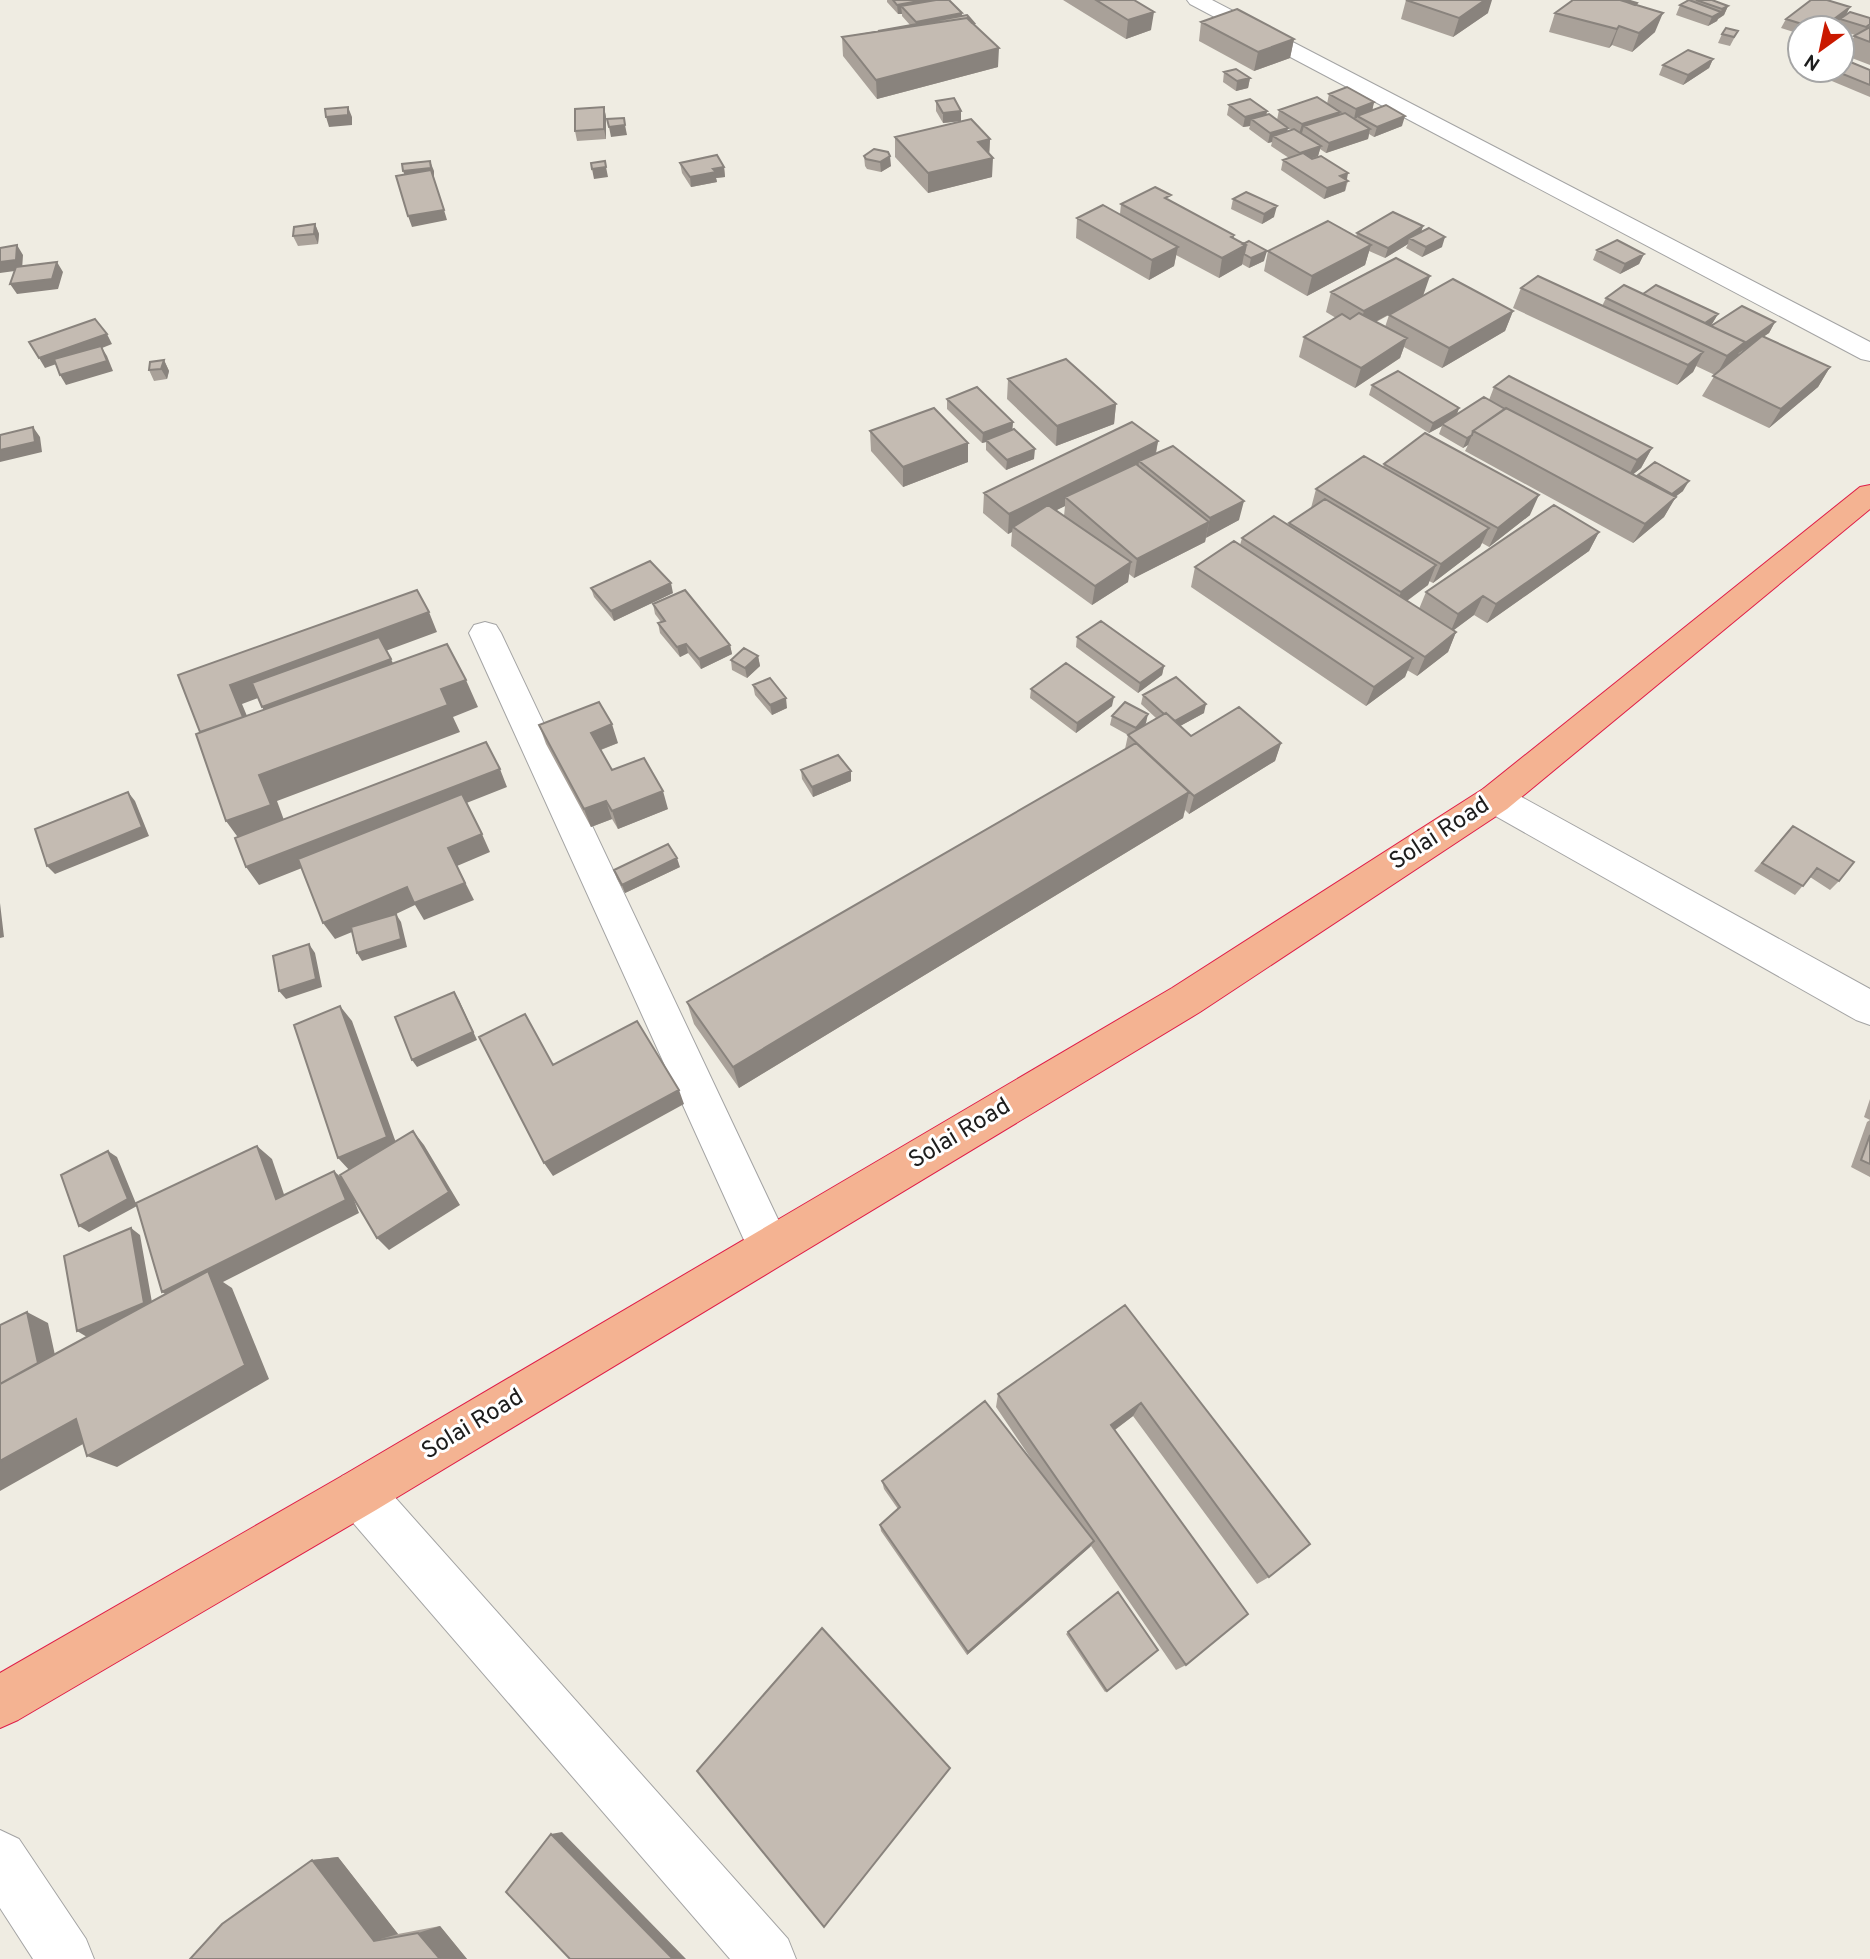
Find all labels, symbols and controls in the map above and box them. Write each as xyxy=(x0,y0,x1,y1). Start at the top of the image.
north arrow xyxy=(1786,14,1856,84)
text: N xyxy=(1801,48,1825,75)
street label: Solai Road xyxy=(1384,790,1496,878)
street label: Solai Road xyxy=(904,1092,1016,1176)
street label: Solai Road xyxy=(417,1383,529,1467)

